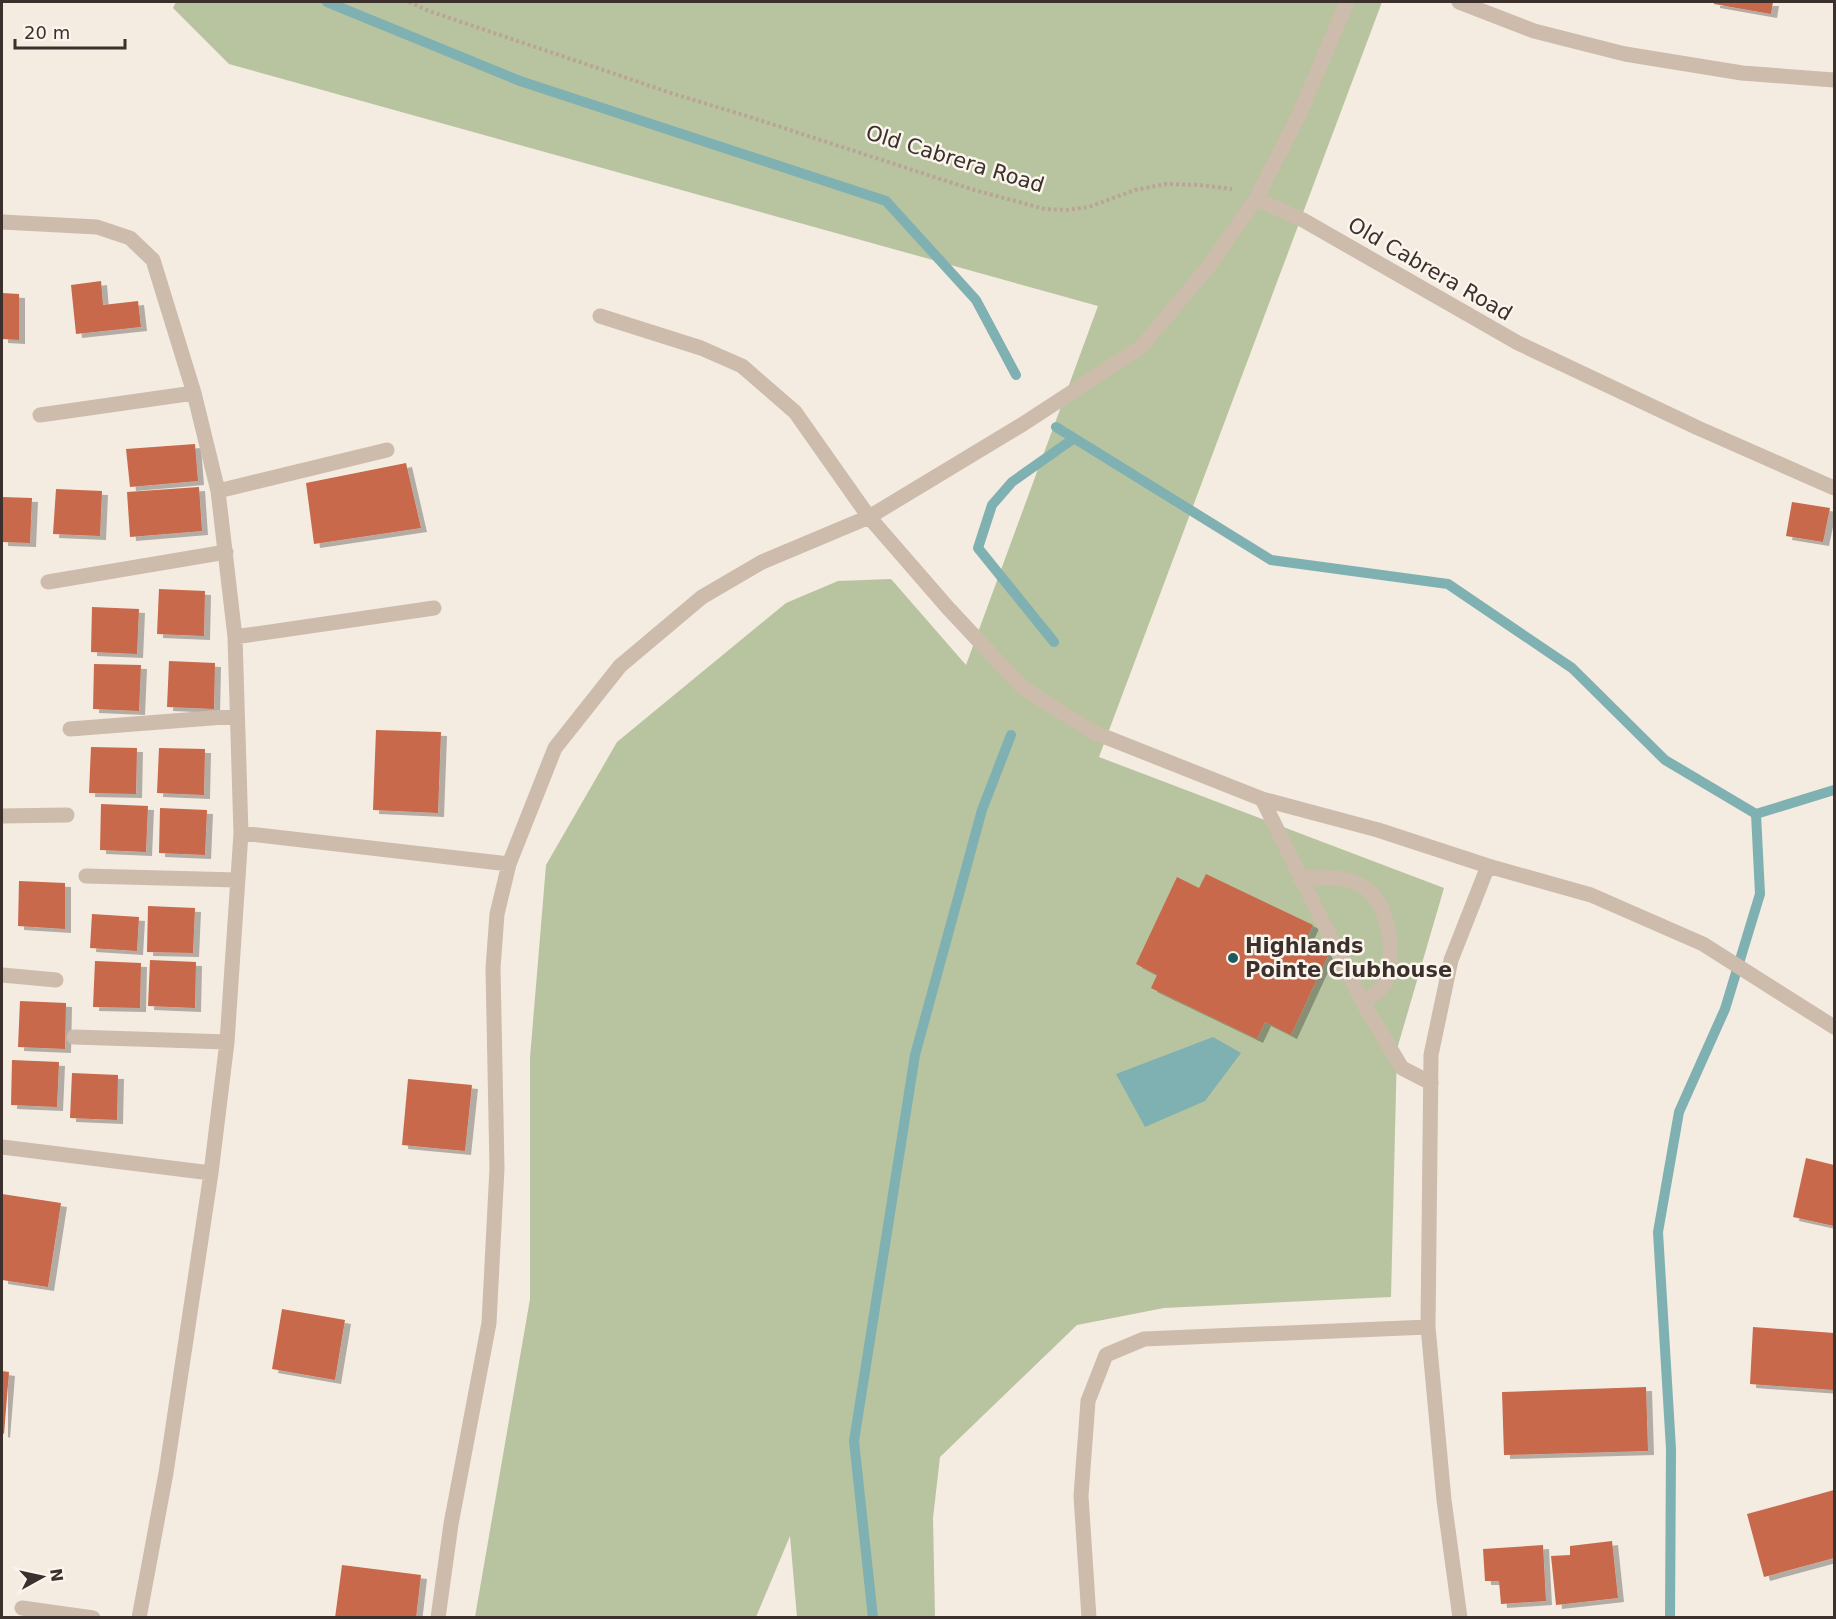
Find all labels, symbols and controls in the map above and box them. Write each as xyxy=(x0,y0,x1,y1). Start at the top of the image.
scale bar xyxy=(15,12,124,50)
text: 20 m xyxy=(24,22,70,43)
street label: Old Cabrera Road xyxy=(863,120,1047,198)
street label: Old Cabrera Road xyxy=(1344,212,1516,326)
place label: Highlands Pointe Clubhouse xyxy=(1245,934,1452,982)
marker: Highlands Pointe Clubhouse xyxy=(1226,951,1240,965)
north arrow xyxy=(12,1547,72,1607)
text: N xyxy=(46,1567,67,1583)

